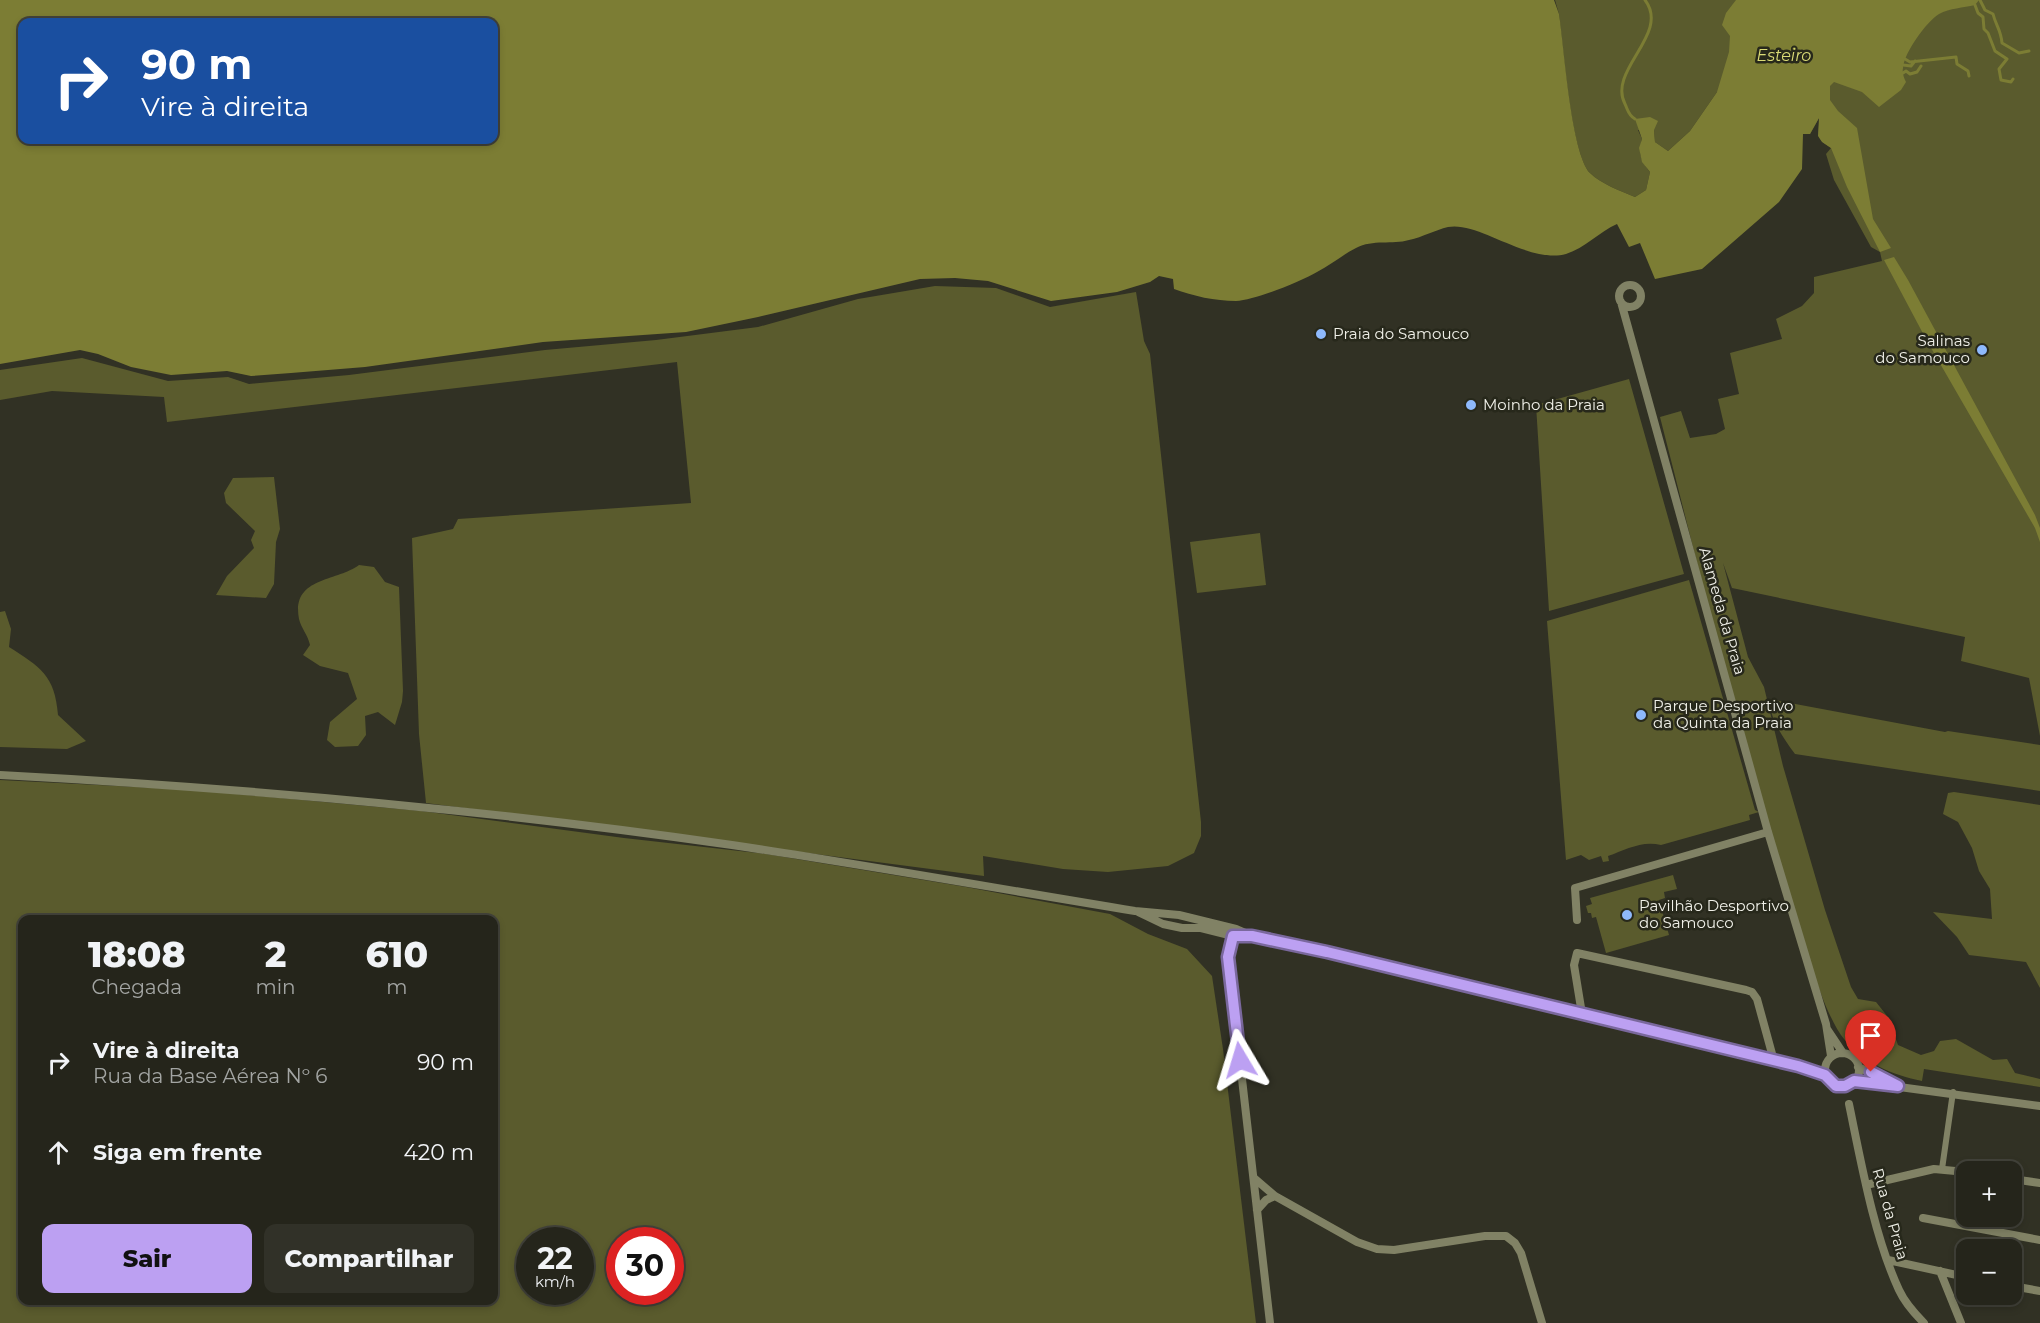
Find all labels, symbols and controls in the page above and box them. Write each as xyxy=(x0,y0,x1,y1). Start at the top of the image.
text: 90 m xyxy=(141,38,252,90)
icon: right xyxy=(42,42,120,120)
water label: Esteiro xyxy=(1757,46,1811,65)
text: Vire à direita xyxy=(141,90,309,123)
place label: Praia do Samouco xyxy=(1333,324,1469,343)
marker: Praia do Samouco xyxy=(1314,327,1328,341)
place label: Salinas do Samouco xyxy=(1875,331,1970,367)
marker: Salinas do Samouco xyxy=(1975,343,1989,357)
place label: Moinho da Praia xyxy=(1483,395,1605,414)
marker: Moinho da Praia xyxy=(1464,398,1478,412)
street label: Alameda da Praia xyxy=(1695,545,1750,677)
place label: Parque Desportivo da Quinta da Praia xyxy=(1653,696,1793,732)
marker: Parque Desportivo da Quinta da Praia xyxy=(1634,708,1648,722)
place label: Pavilhão Desportivo do Samouco xyxy=(1639,896,1789,932)
marker: Pavilhão Desportivo do Samouco xyxy=(1620,908,1634,922)
text: 18:08 xyxy=(88,932,186,976)
text: 2 xyxy=(265,932,286,976)
text: 610 xyxy=(365,932,428,976)
text: Chegada xyxy=(91,975,182,999)
text: min xyxy=(255,975,296,999)
text: m xyxy=(386,975,407,999)
pin xyxy=(1845,1010,1896,1072)
icon: arrive xyxy=(1854,1019,1887,1052)
position arrow xyxy=(1208,1028,1272,1092)
text: Vire à direita xyxy=(93,1037,240,1064)
icon: right xyxy=(42,1046,75,1079)
text: 90 m xyxy=(417,1049,474,1076)
text: Rua da Base Aérea Nº 6 xyxy=(93,1064,327,1088)
icon: ahead xyxy=(42,1136,75,1169)
text: Siga em frente xyxy=(93,1139,262,1166)
text: 420 m xyxy=(403,1139,474,1166)
map controls xyxy=(1956,1161,2022,1305)
button: + xyxy=(1956,1161,2022,1227)
street label: Rua da Praia xyxy=(1868,1166,1913,1262)
button: Sair xyxy=(42,1224,252,1293)
button: Compartilhar xyxy=(264,1224,474,1293)
speed limit sign: 30 xyxy=(606,1227,684,1305)
button: − xyxy=(1956,1239,2022,1305)
text: 22 xyxy=(537,1240,573,1277)
text: km/h xyxy=(535,1272,575,1291)

